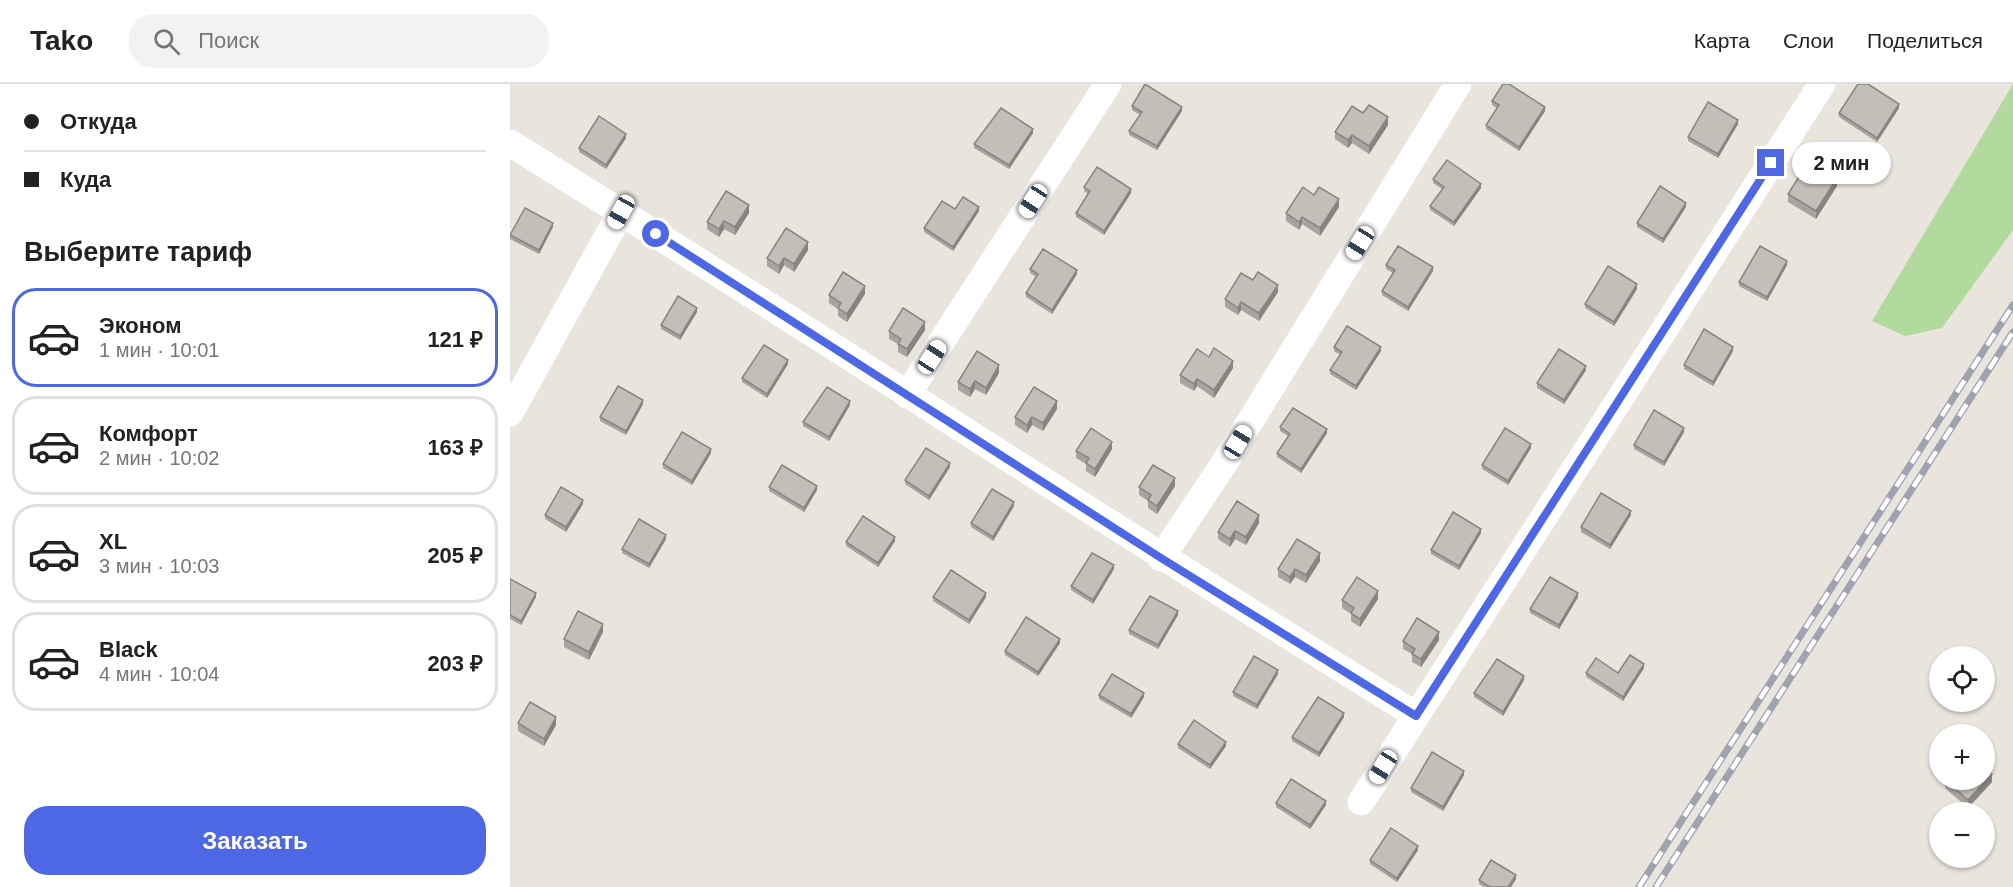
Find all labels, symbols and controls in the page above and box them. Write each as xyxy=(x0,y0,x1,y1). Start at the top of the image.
search box xyxy=(129,14,549,68)
text: Tako xyxy=(30,25,93,56)
icon: search xyxy=(150,25,183,58)
text: Поиск xyxy=(198,28,259,53)
text: Карта xyxy=(1694,29,1750,52)
text: Слои xyxy=(1783,29,1834,52)
text: Поделиться xyxy=(1867,29,1983,52)
text: Откуда xyxy=(60,109,137,134)
callout: 2 мин xyxy=(1792,142,1891,184)
route end xyxy=(1757,149,1784,176)
text: 2 мин xyxy=(1814,152,1869,174)
text: Куда xyxy=(60,167,111,192)
car xyxy=(1016,181,1050,221)
car xyxy=(604,192,638,232)
route start xyxy=(642,220,669,247)
car xyxy=(1343,223,1377,263)
text: Выберите тариф xyxy=(24,237,252,267)
icon: car xyxy=(27,311,81,365)
text: Эконом xyxy=(99,313,182,338)
text: 121 ₽ xyxy=(427,327,483,352)
car xyxy=(915,337,949,377)
text: 1 мин · 10:01 xyxy=(99,339,219,361)
icon: car xyxy=(27,419,81,473)
text: Комфорт xyxy=(99,421,198,446)
car xyxy=(1221,422,1255,462)
text: 163 ₽ xyxy=(427,435,483,460)
text: 2 мин · 10:02 xyxy=(99,447,219,469)
icon: car xyxy=(27,527,81,581)
text: XL xyxy=(99,529,127,554)
text: 205 ₽ xyxy=(427,543,483,568)
text: 3 мин · 10:03 xyxy=(99,555,219,577)
icon: car xyxy=(27,635,81,689)
text: Black xyxy=(99,637,158,662)
map controls xyxy=(1929,646,1995,868)
button: locate xyxy=(1929,646,1995,712)
text: 203 ₽ xyxy=(427,651,483,676)
text: 4 мин · 10:04 xyxy=(99,663,219,685)
button: + xyxy=(1929,724,1995,790)
car xyxy=(1366,747,1400,787)
button: − xyxy=(1929,802,1995,868)
button: Заказать xyxy=(24,806,486,875)

